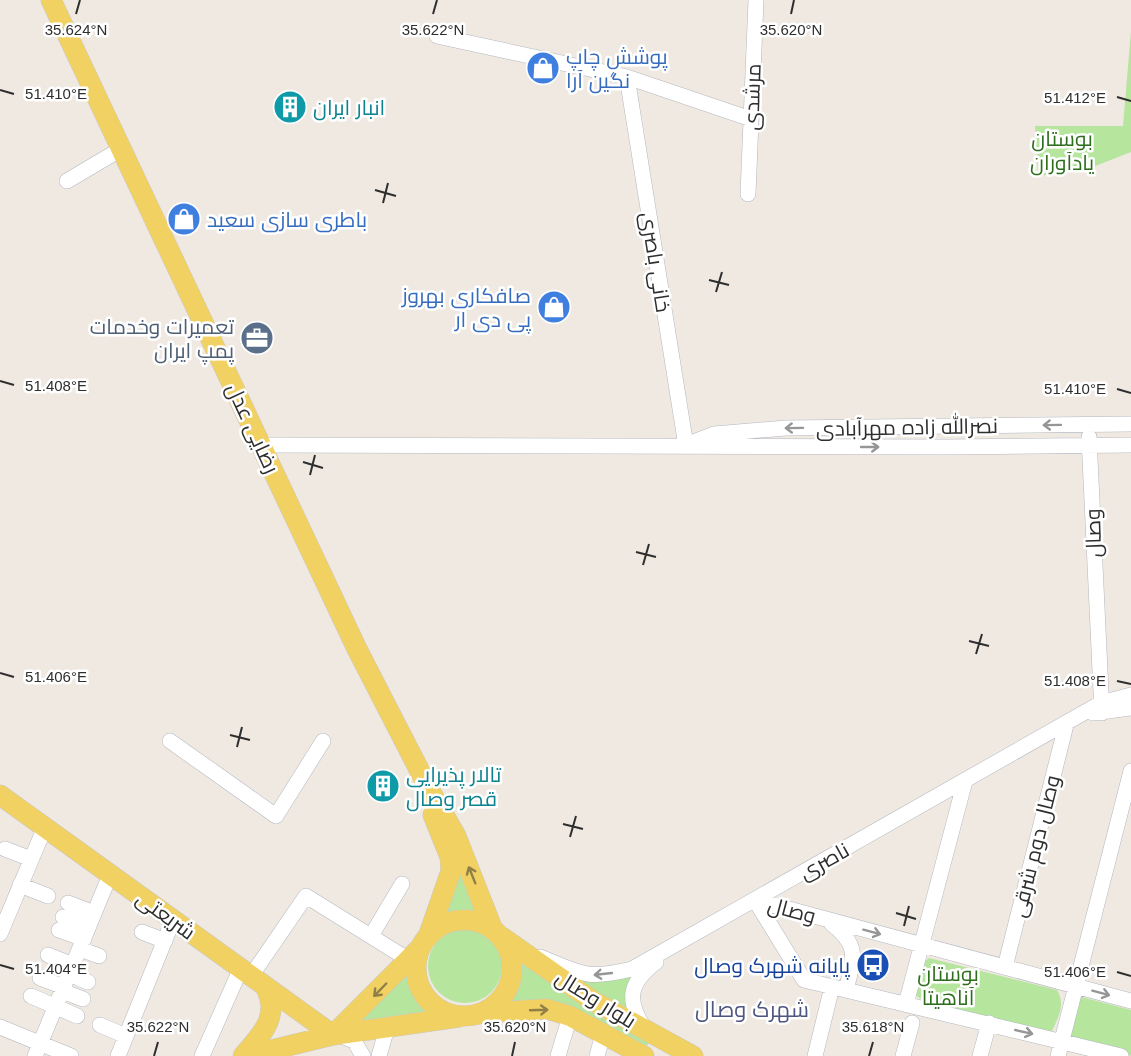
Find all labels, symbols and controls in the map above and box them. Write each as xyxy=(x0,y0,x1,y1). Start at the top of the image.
text: 35.624°N xyxy=(45,21,107,38)
text: 35.622°N xyxy=(402,21,464,38)
text: 35.620°N xyxy=(760,21,822,38)
place label: پوشش چاپ نگین آرا xyxy=(566,45,668,94)
shop icon: پوشش چاپ نگین آرا xyxy=(525,50,561,86)
street label: مرشدی xyxy=(739,63,767,131)
text: 51.410°E xyxy=(25,85,87,102)
building icon: انبار ایران xyxy=(272,89,308,125)
text: 51.412°E xyxy=(1044,89,1106,106)
place label: انبار ایران xyxy=(313,96,385,121)
park label: بوستان یادآوران xyxy=(1030,127,1094,176)
shop icon: باطری سازی سعید xyxy=(166,201,202,237)
place label: باطری سازی سعید xyxy=(207,208,367,233)
street label: خانی باصری xyxy=(635,210,675,314)
place label: صافکاری بهروز پی دی ار xyxy=(401,284,531,334)
shop icon: صافکاری بهروز پی دی ار xyxy=(536,289,572,325)
place label: تعمیرات وخدمات پمپ ایران xyxy=(90,315,234,365)
office icon: تعمیرات وخدمات پمپ ایران xyxy=(239,320,275,356)
text: 51.408°E xyxy=(25,377,87,394)
street label: رضایی عدل xyxy=(220,379,284,477)
text: 51.410°E xyxy=(1044,380,1106,397)
street label: نصرالله زاده مهرآبادی xyxy=(816,412,998,442)
one-way arrow xyxy=(1042,419,1062,430)
one-way arrow xyxy=(784,423,804,434)
one-way arrow xyxy=(860,441,880,453)
street label: وصال xyxy=(1081,508,1107,558)
text: 51.406°E xyxy=(25,668,87,685)
text: 51.408°E xyxy=(1044,672,1106,689)
place label: تالار پذیرایی قصر وصال xyxy=(406,763,502,812)
building icon: تالار پذیرایی قصر وصال xyxy=(365,768,401,804)
street label: وصال دوم شرقی xyxy=(1006,773,1067,920)
street label: ناصری xyxy=(795,838,854,886)
one-way arrow xyxy=(466,866,477,885)
street label: شریعتی xyxy=(131,886,200,946)
street label: وصال xyxy=(765,893,819,929)
one-way arrow xyxy=(863,926,882,938)
bus stop icon: پایانه شهرک وصال xyxy=(855,947,891,983)
place label: پایانه شهرک وصال xyxy=(694,954,850,980)
text: 51.404°E xyxy=(25,960,87,977)
park label: بوستان آناهیتا xyxy=(917,962,979,1009)
text: 51.406°E xyxy=(1044,963,1106,980)
street label: بلوار وصال xyxy=(551,965,640,1034)
one-way arrow xyxy=(594,969,614,980)
one-way arrow xyxy=(372,982,387,997)
one-way arrow xyxy=(1092,988,1111,999)
district label: شهرک وصال xyxy=(695,997,809,1023)
one-way arrow xyxy=(528,1004,548,1015)
text: 35.622°N xyxy=(127,1018,189,1035)
text: 35.620°N xyxy=(484,1018,546,1035)
text: 35.618°N xyxy=(842,1018,904,1035)
one-way arrow xyxy=(1015,1026,1034,1038)

